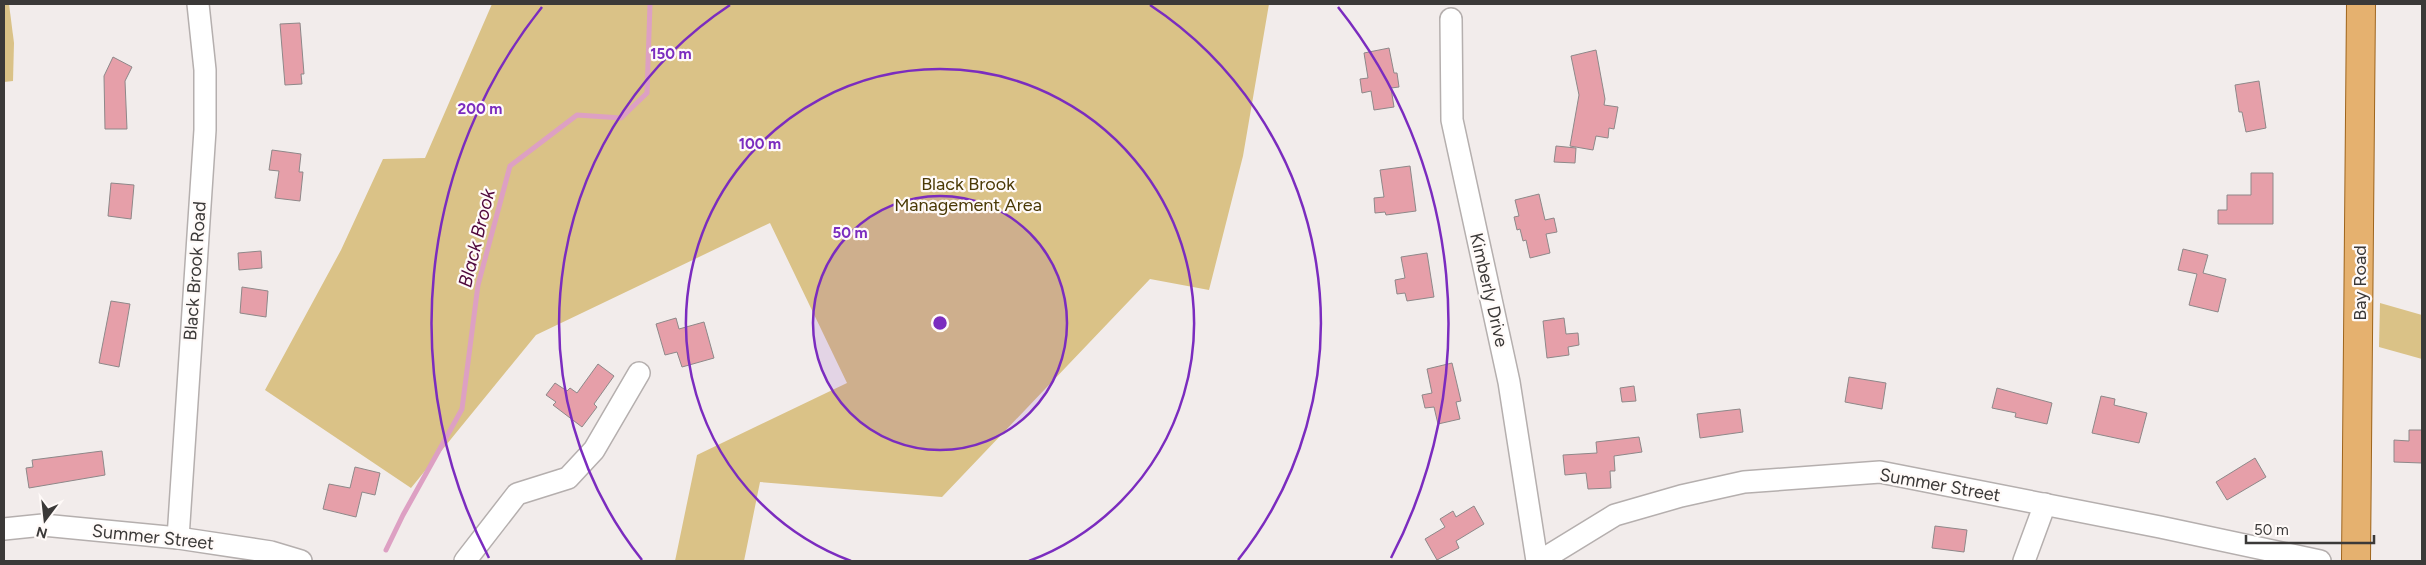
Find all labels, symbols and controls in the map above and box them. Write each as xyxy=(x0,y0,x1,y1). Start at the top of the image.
text: 150 m xyxy=(650,45,692,63)
text: 200 m xyxy=(458,100,502,118)
text: 100 m xyxy=(739,135,781,153)
park label: Black Brook Management Area xyxy=(894,173,1042,216)
water label: Black Brook xyxy=(453,186,500,290)
street label: Black Brook Road xyxy=(179,201,211,341)
text: 50 m xyxy=(832,224,868,242)
street label: Kimberly Drive xyxy=(1465,231,1513,349)
street label: Bay Road xyxy=(2349,245,2371,321)
centre of rings xyxy=(931,314,949,332)
street label: Summer Street xyxy=(1878,464,2002,507)
north arrow xyxy=(20,495,70,545)
scale bar xyxy=(2246,512,2374,544)
street label: Summer Street xyxy=(91,520,215,554)
text: 50 m xyxy=(2254,521,2289,539)
text: N xyxy=(34,522,49,542)

